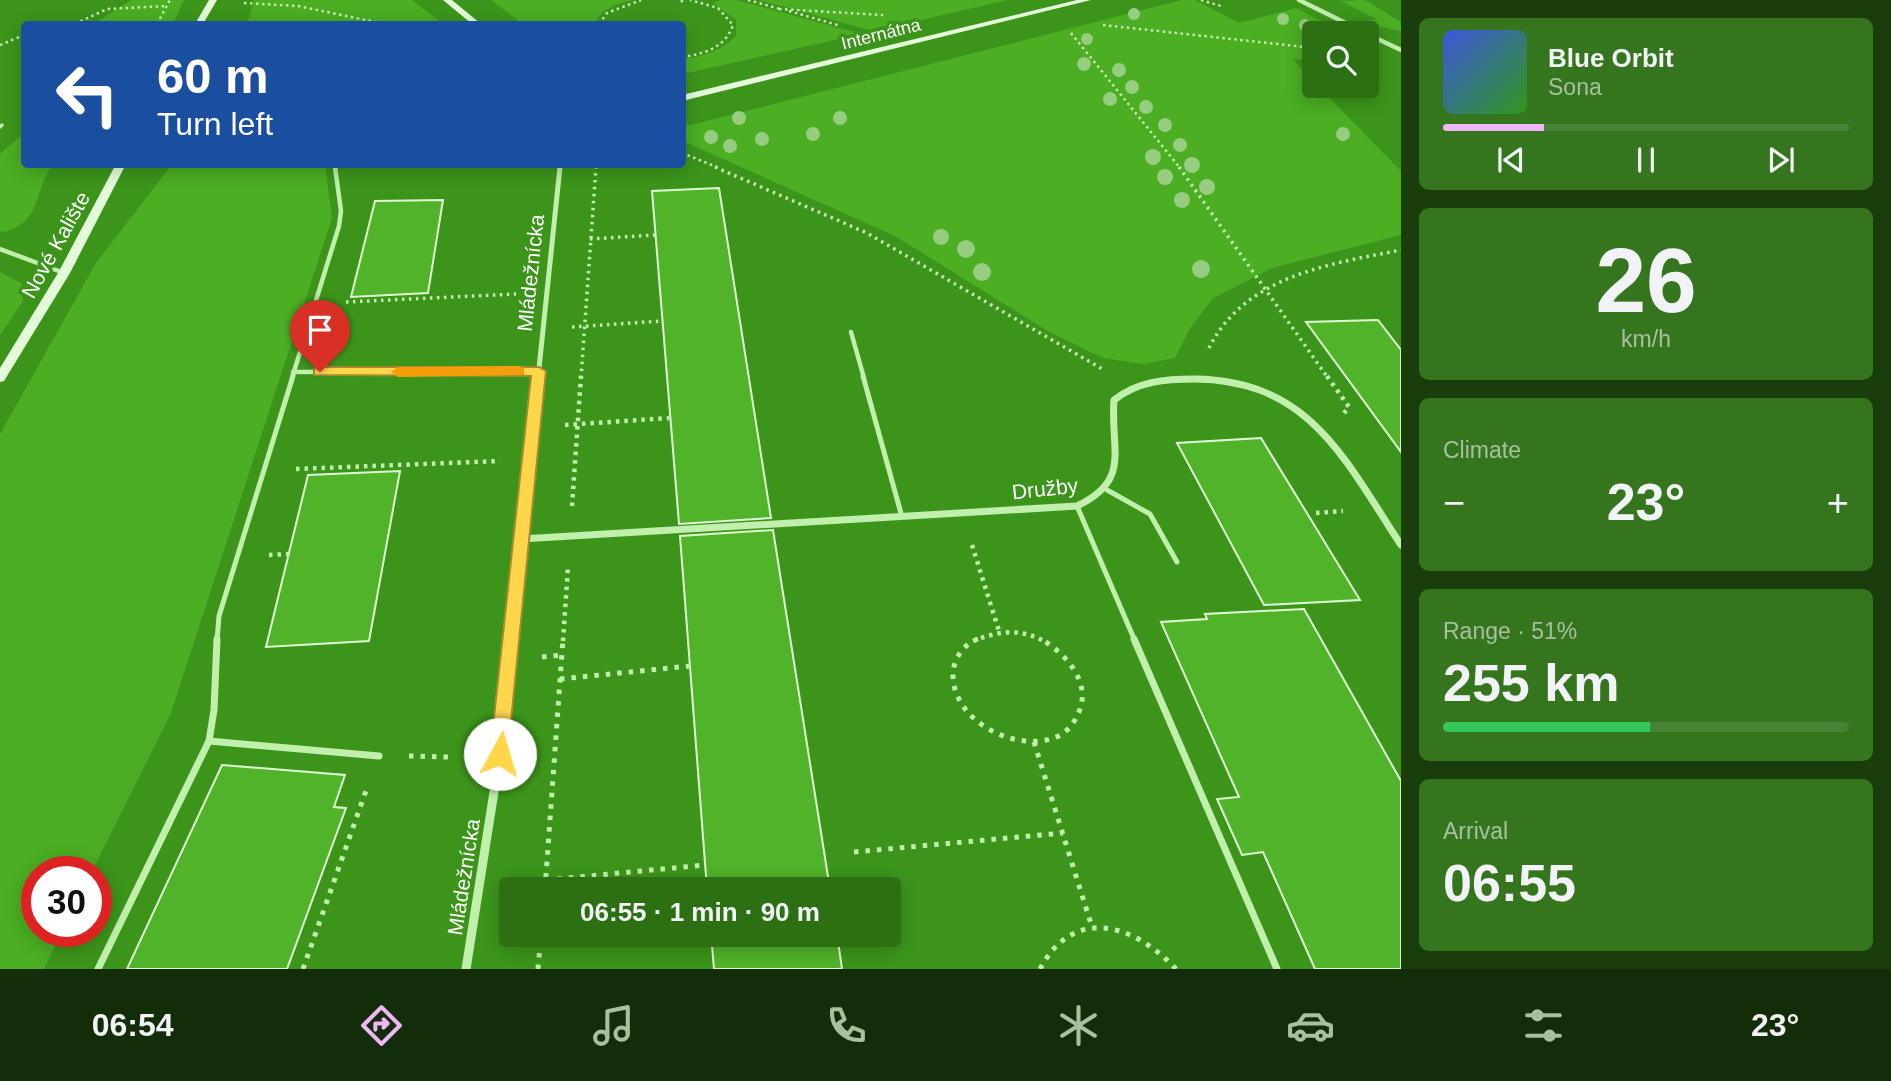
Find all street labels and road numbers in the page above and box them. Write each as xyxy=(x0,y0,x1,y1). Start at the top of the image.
street label: Internátna xyxy=(839,14,924,54)
street label: Nové Kalište xyxy=(17,188,94,302)
street label: Mládežnícka xyxy=(513,213,548,333)
street label: Družby xyxy=(1011,474,1080,503)
street label: Mládežnícka xyxy=(443,817,484,937)

